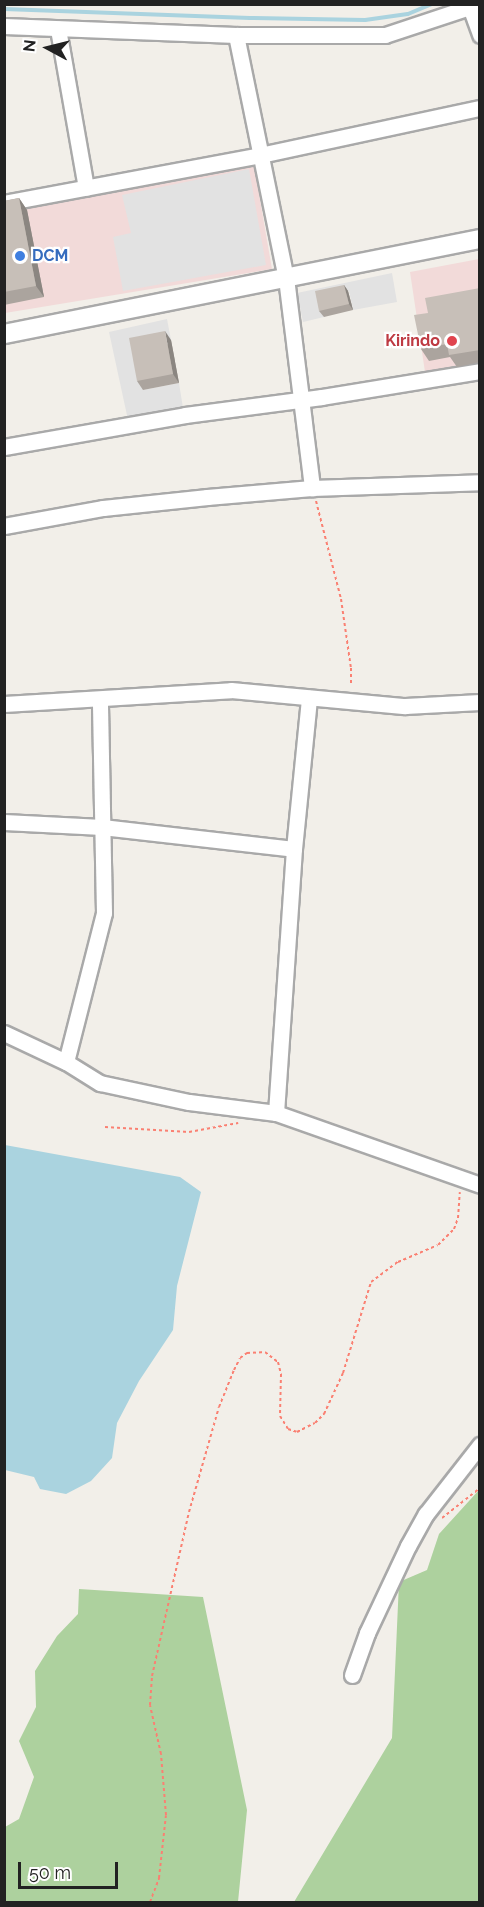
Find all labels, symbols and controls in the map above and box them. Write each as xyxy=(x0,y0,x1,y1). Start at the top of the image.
north arrow xyxy=(18,18,78,78)
text: N xyxy=(19,39,40,53)
place label: DCM xyxy=(32,246,68,266)
marker: DCM xyxy=(13,249,27,263)
place label: Kirindo xyxy=(385,331,440,351)
marker: Kirindo xyxy=(445,334,459,348)
scale bar xyxy=(21,1850,122,1888)
text: 50 m xyxy=(29,1862,71,1883)

